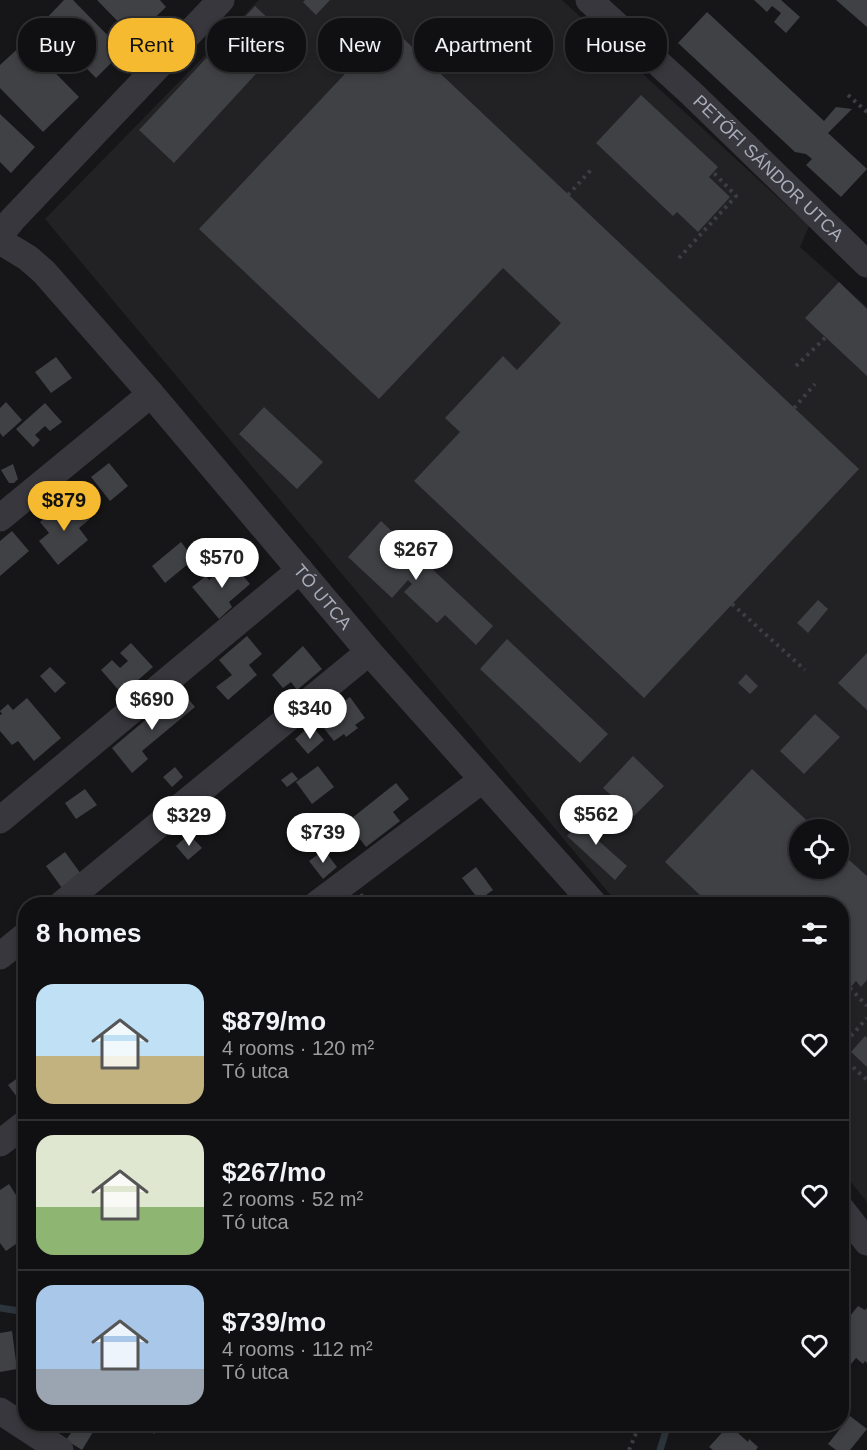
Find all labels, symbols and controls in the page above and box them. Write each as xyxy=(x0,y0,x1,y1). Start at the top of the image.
chip: Buy xyxy=(18,18,96,72)
chip: Rent xyxy=(108,18,195,72)
chip: Filters xyxy=(207,18,306,72)
chip: New xyxy=(318,18,402,72)
chip: Apartment xyxy=(414,18,553,72)
chip: House xyxy=(565,18,667,72)
street label: PETŐFI SÁNDOR UTCA xyxy=(689,91,848,245)
pin: $879 xyxy=(28,481,100,532)
text: $879 xyxy=(42,489,86,511)
pin: $267 xyxy=(380,530,452,581)
pin: $570 xyxy=(186,538,258,589)
text: $267 xyxy=(394,538,438,560)
text: $570 xyxy=(200,546,244,568)
street label: TÓ UTCA xyxy=(289,560,356,634)
pin: $690 xyxy=(116,680,188,731)
text: $690 xyxy=(130,688,174,710)
pin: $340 xyxy=(274,689,346,740)
text: $340 xyxy=(288,697,332,719)
pin: $562 xyxy=(560,795,632,846)
pin: $329 xyxy=(153,796,225,847)
text: $562 xyxy=(574,803,618,825)
text: $329 xyxy=(167,804,211,826)
pin: $739 xyxy=(287,813,359,864)
map controls xyxy=(789,819,849,879)
button: locate xyxy=(789,819,849,879)
text: $739 xyxy=(301,821,345,843)
icon: filters xyxy=(798,917,831,950)
text: 8 homes xyxy=(36,918,142,948)
text: $879/mo xyxy=(222,1006,326,1036)
icon: home xyxy=(84,1008,156,1080)
icon: heart xyxy=(798,1028,831,1061)
text: 4 rooms · 120 m² xyxy=(222,1037,374,1059)
text: Tó utca xyxy=(222,1060,289,1082)
text: $267/mo xyxy=(222,1157,326,1187)
icon: home xyxy=(84,1159,156,1231)
icon: heart xyxy=(798,1179,831,1212)
text: 2 rooms · 52 m² xyxy=(222,1188,363,1210)
text: Tó utca xyxy=(222,1211,289,1233)
text: $739/mo xyxy=(222,1307,326,1337)
icon: home xyxy=(84,1309,156,1381)
icon: heart xyxy=(798,1329,831,1362)
text: 4 rooms · 112 m² xyxy=(222,1338,373,1360)
text: Tó utca xyxy=(222,1361,289,1383)

